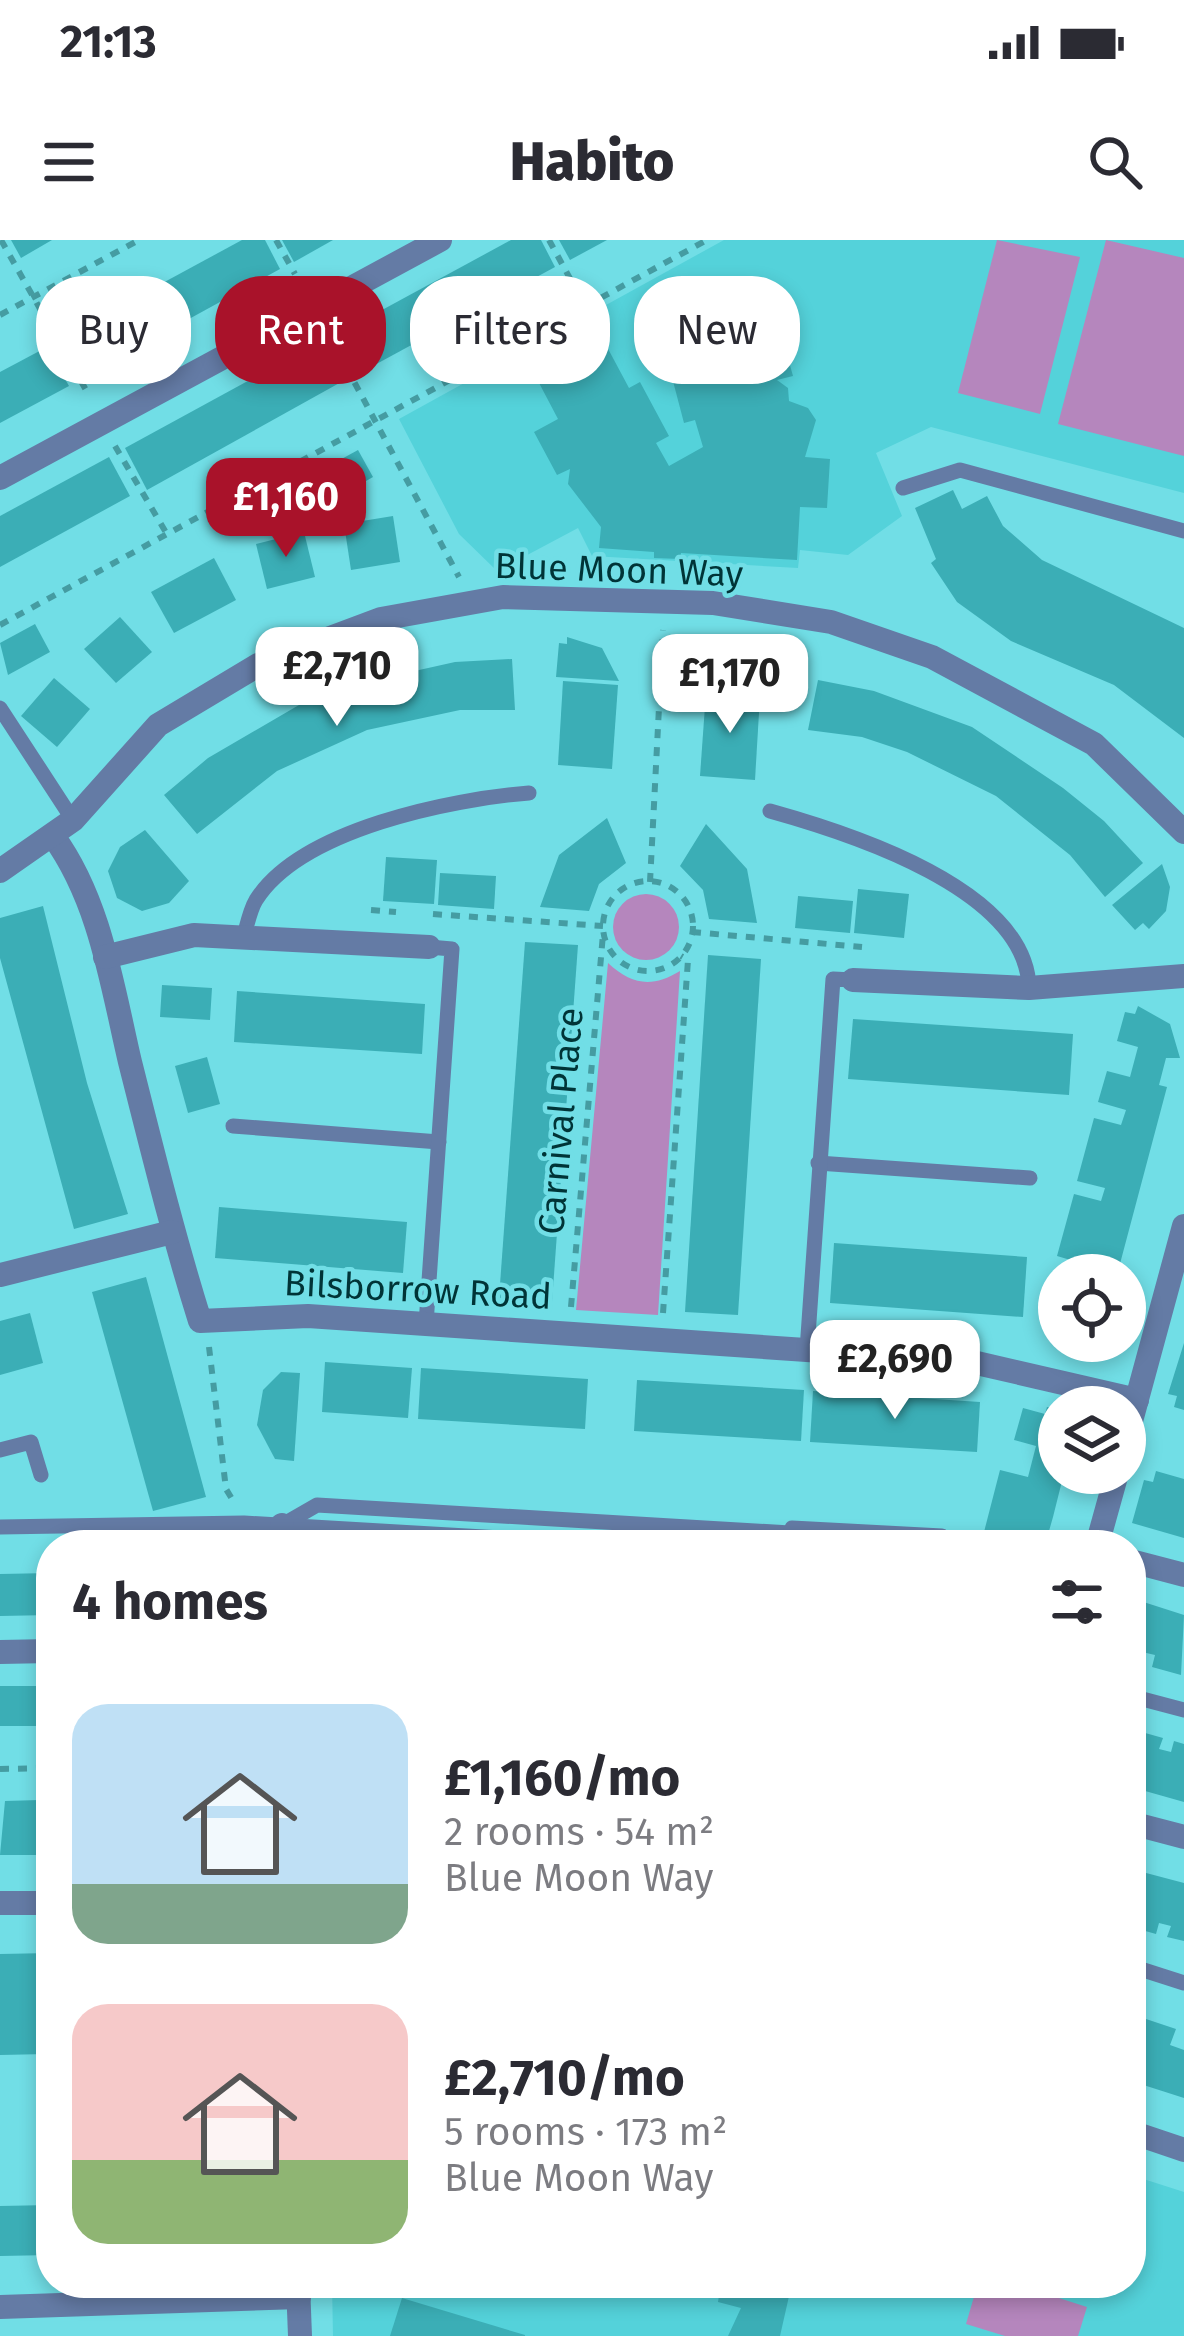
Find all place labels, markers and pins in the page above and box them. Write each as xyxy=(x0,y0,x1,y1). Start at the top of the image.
pin: £1,160 xyxy=(188,458,384,560)
pin: £2,710 xyxy=(239,627,435,729)
pin: £1,170 xyxy=(632,634,828,736)
pin: £2,690 xyxy=(797,1320,993,1422)

